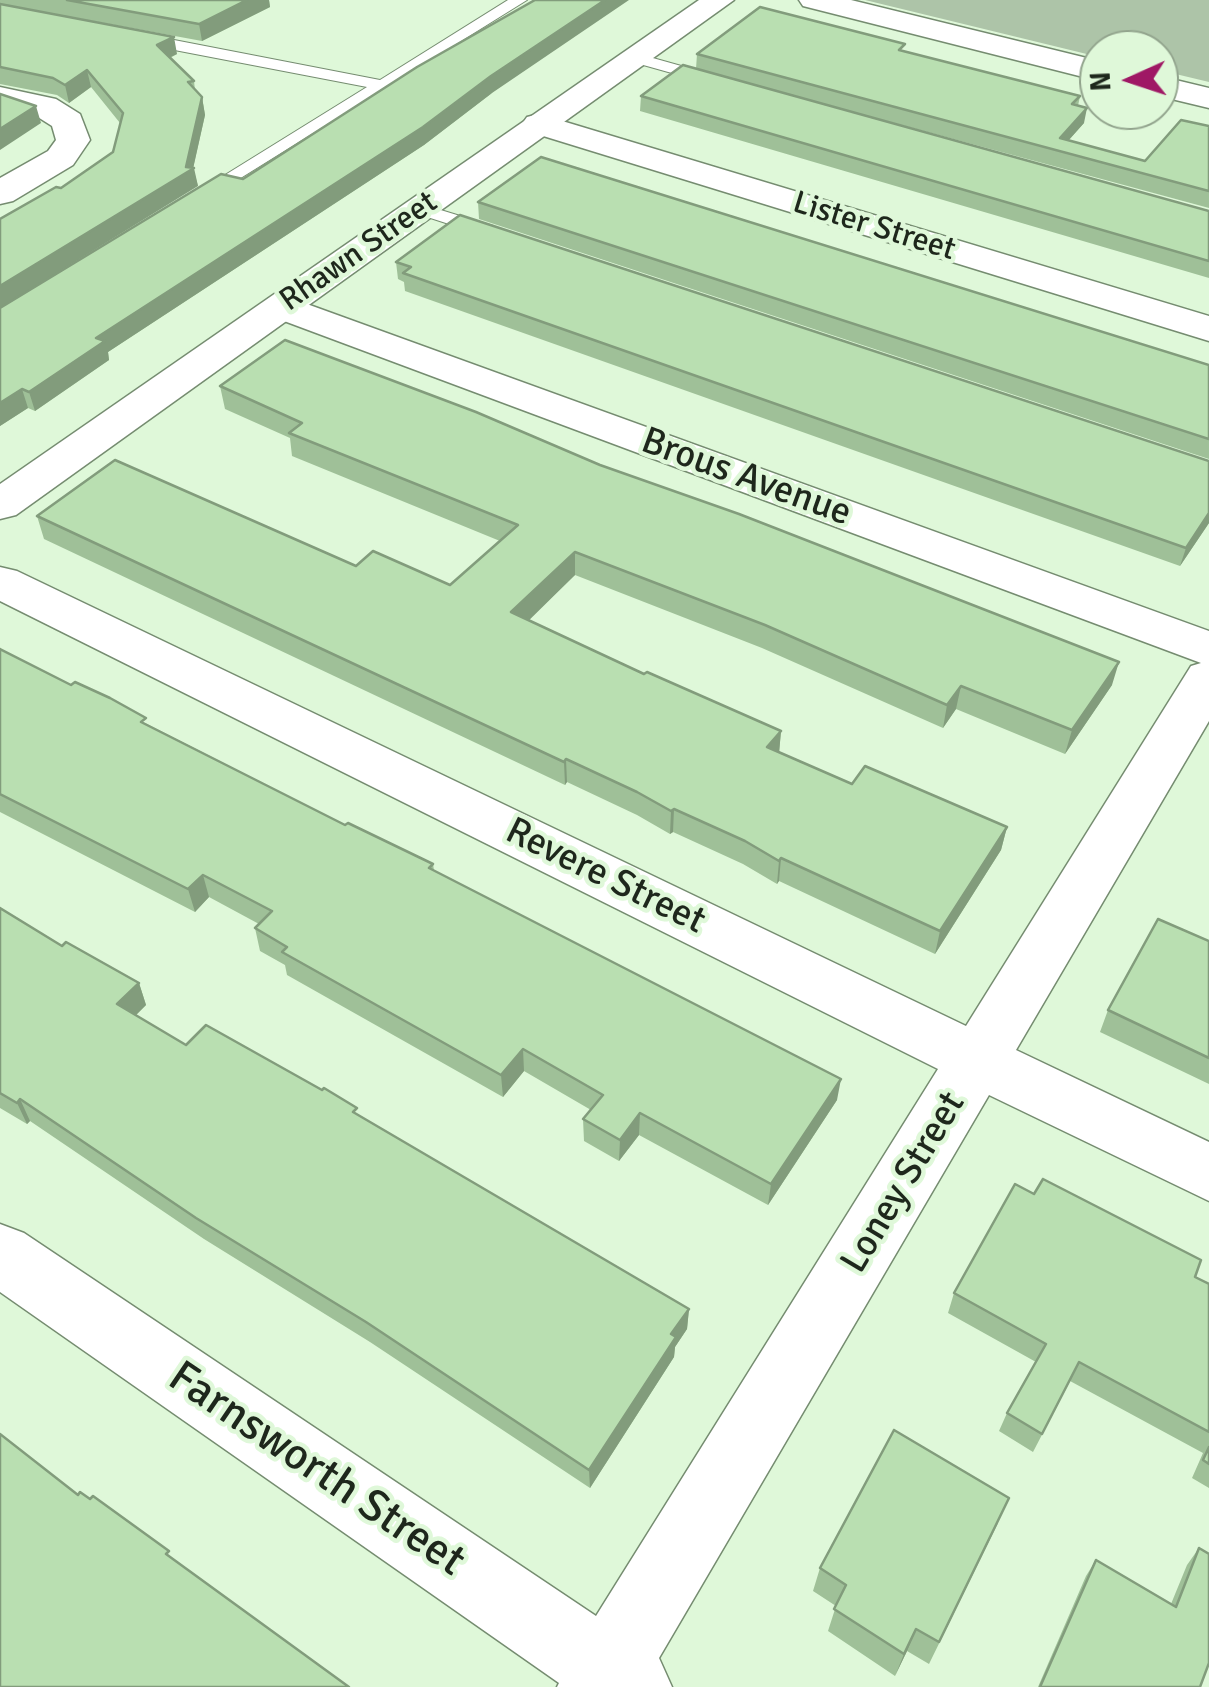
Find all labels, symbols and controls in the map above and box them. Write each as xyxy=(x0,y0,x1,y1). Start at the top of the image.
north arrow xyxy=(1079,30,1179,130)
text: N xyxy=(1084,71,1119,92)
street label: Rhawn Street xyxy=(273,184,445,320)
street label: Lister Street xyxy=(788,184,960,270)
street label: Brous Avenue xyxy=(635,419,857,537)
street label: Revere Street xyxy=(498,809,712,945)
street label: Loney Street xyxy=(832,1084,976,1282)
street label: Farnsworth Street xyxy=(158,1351,474,1589)

